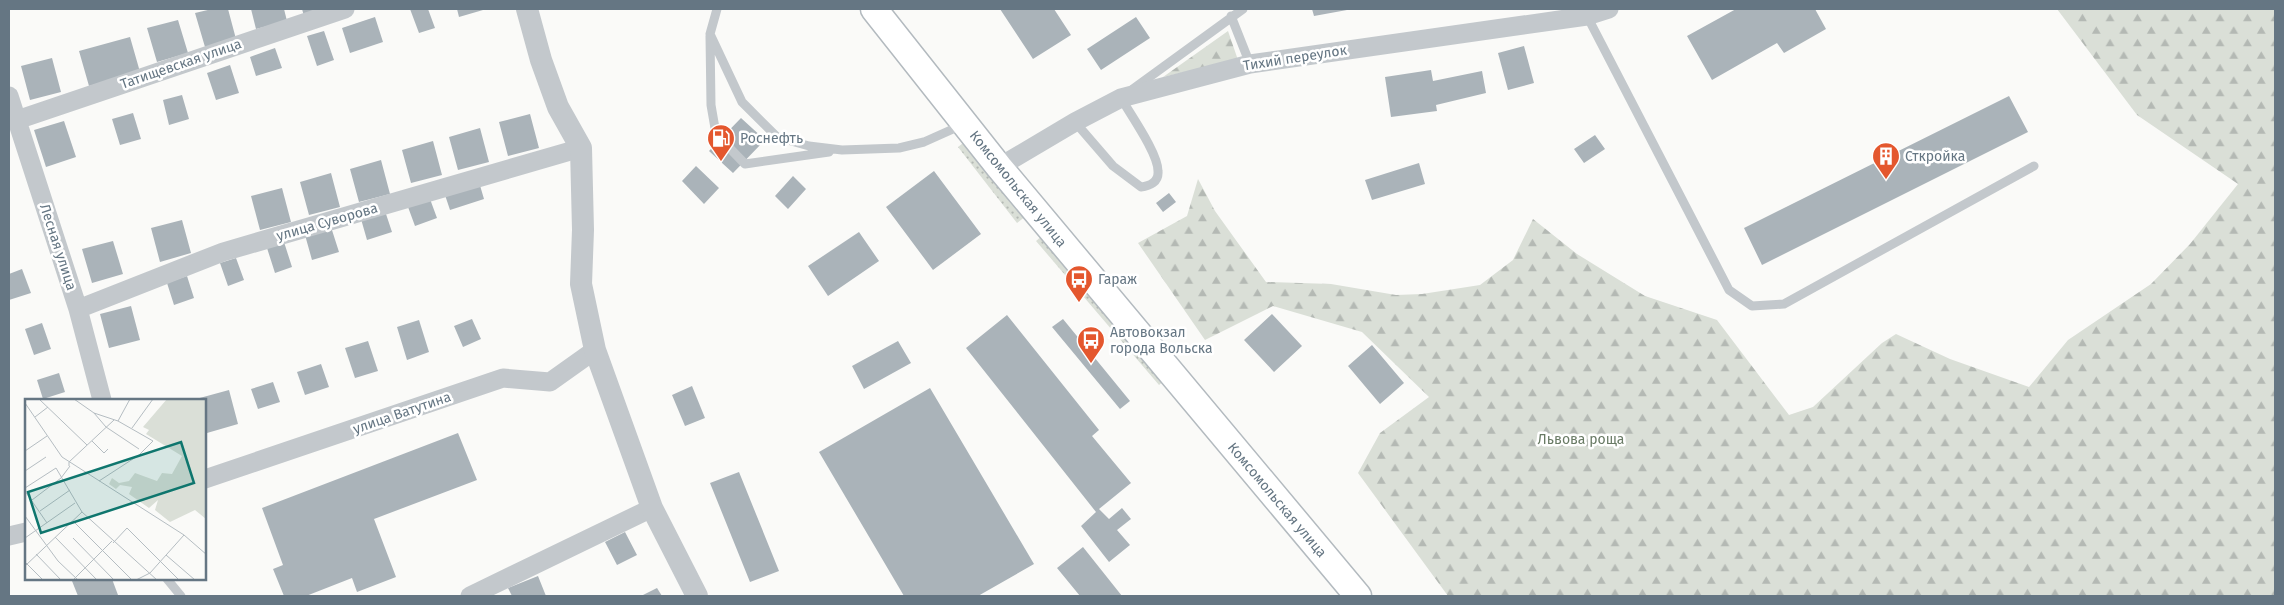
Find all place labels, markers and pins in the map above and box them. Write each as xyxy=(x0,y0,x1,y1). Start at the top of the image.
fuel station icon: Роснефть xyxy=(706,123,736,162)
place label: Роснефть xyxy=(740,130,803,147)
building icon: Сткройка xyxy=(1871,141,1901,180)
place label: Сткройка xyxy=(1905,148,1965,165)
bus stop icon: Гараж xyxy=(1064,264,1094,303)
place label: Гараж xyxy=(1098,271,1137,288)
place label: Автовокзал города Вольска xyxy=(1110,324,1213,357)
bus stop icon: Автовокзал города Вольска xyxy=(1076,325,1106,364)

